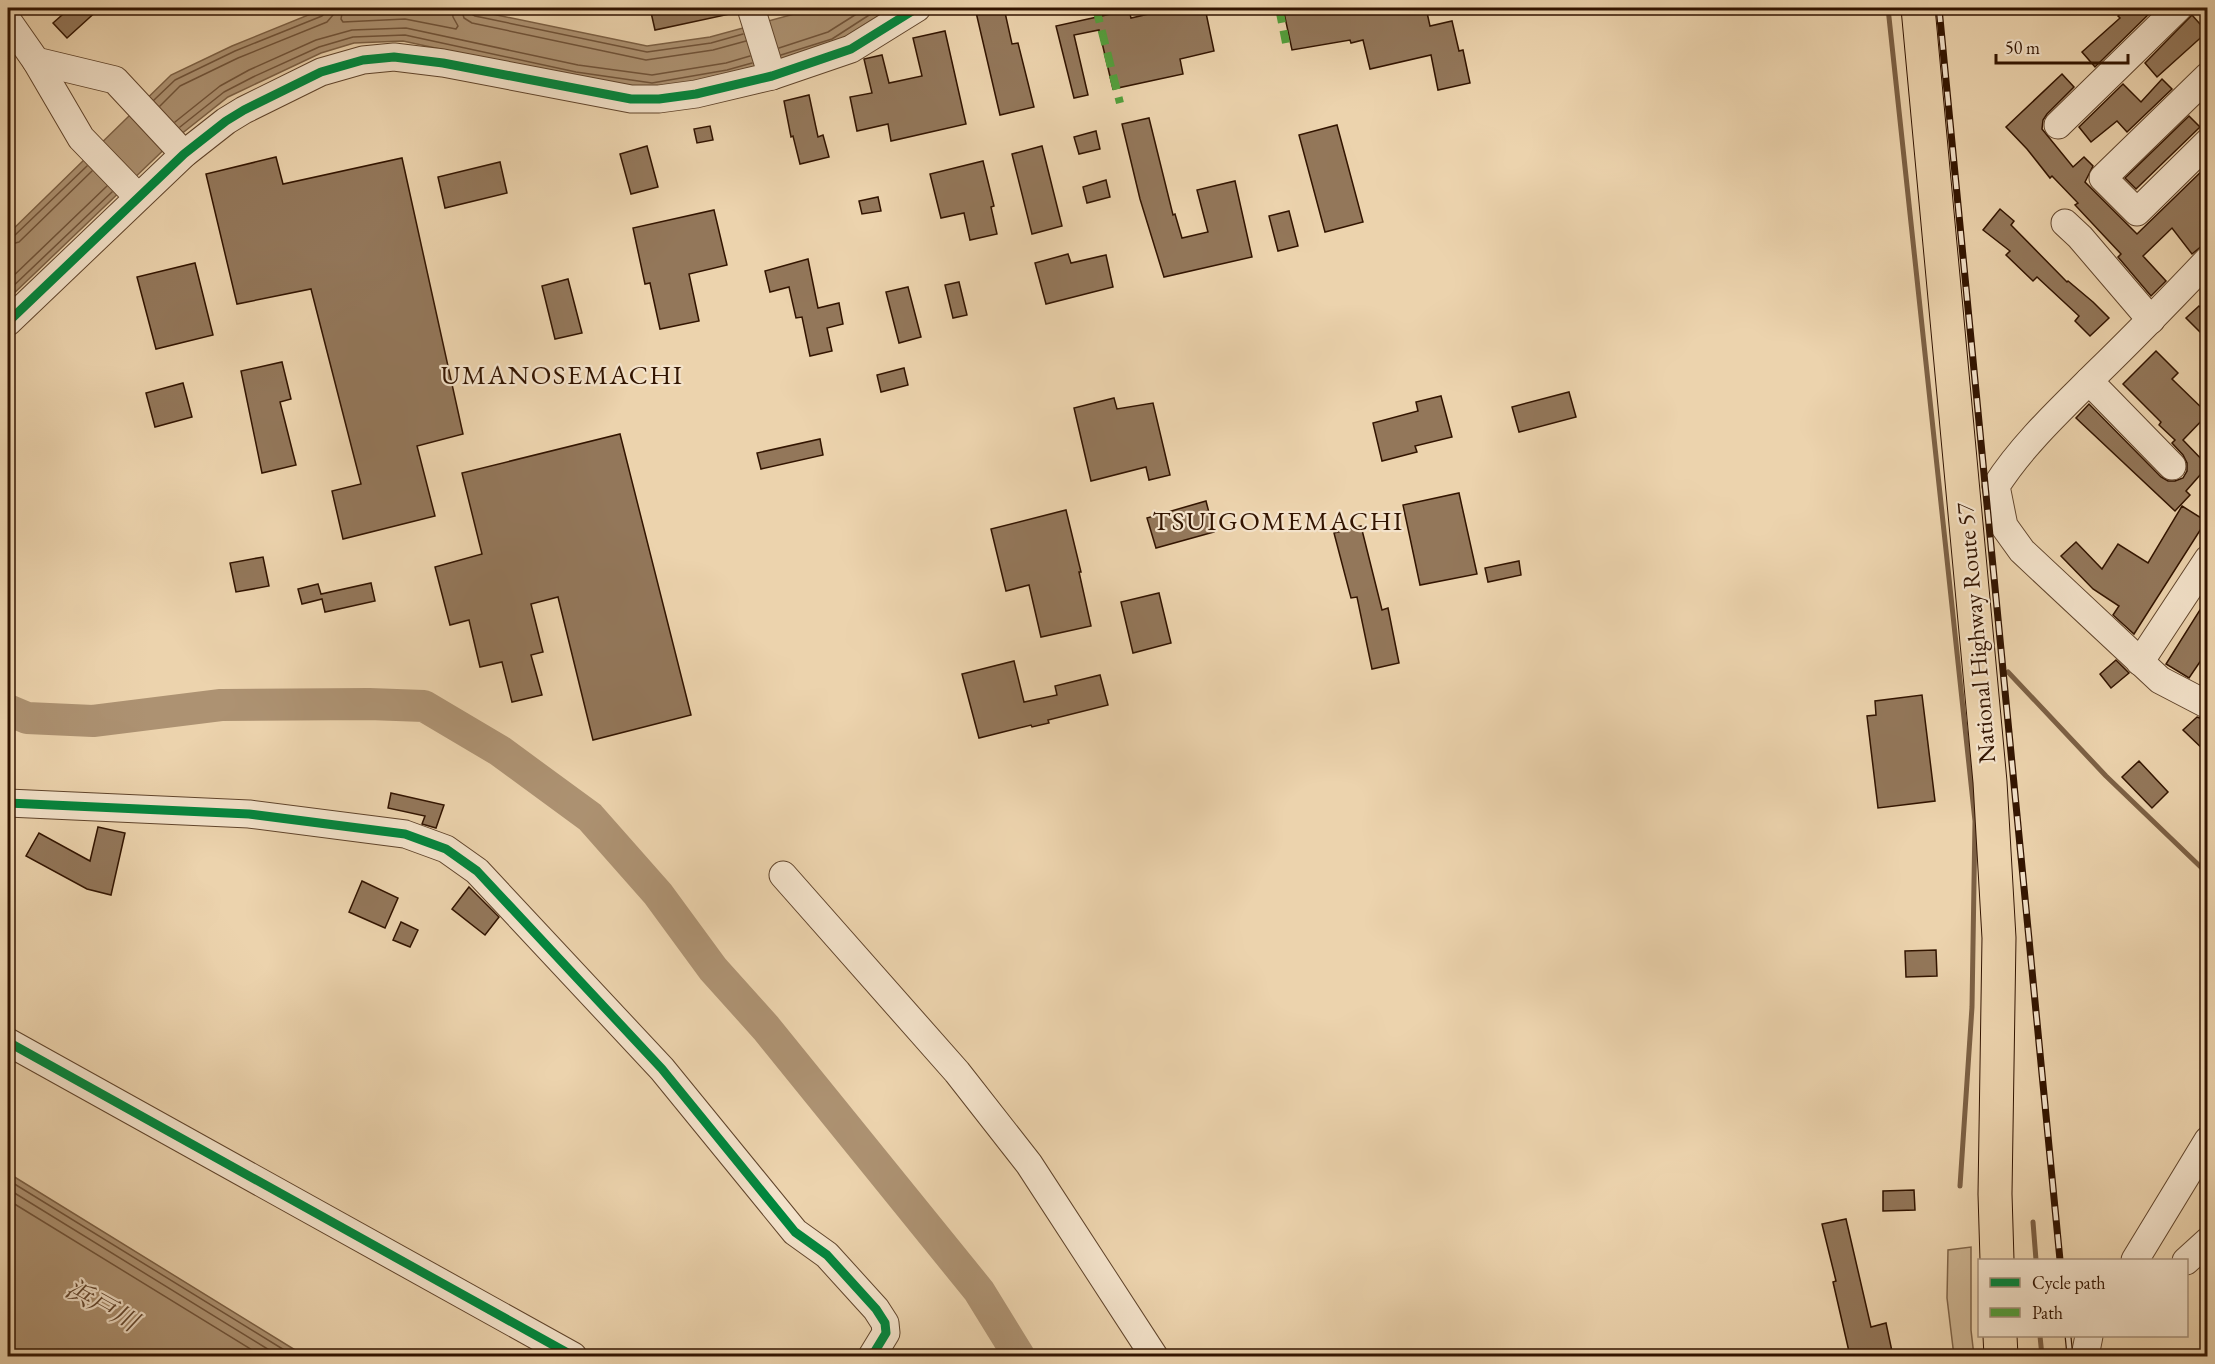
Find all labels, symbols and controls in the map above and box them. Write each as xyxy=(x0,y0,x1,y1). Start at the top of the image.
scale bar xyxy=(1996,27,2128,65)
text: 50 m xyxy=(2005,36,2040,59)
district label: UMANOSEMACHI xyxy=(440,357,684,392)
street label: National Highway Route 57 xyxy=(1949,501,2002,765)
district label: TSUIGOMEMACHI xyxy=(1152,503,1404,538)
legend xyxy=(1978,1259,2188,1337)
water label: 浜戸川 xyxy=(60,1271,147,1340)
text: Cycle path xyxy=(2032,1271,2106,1294)
text: Path xyxy=(2032,1301,2063,1324)

